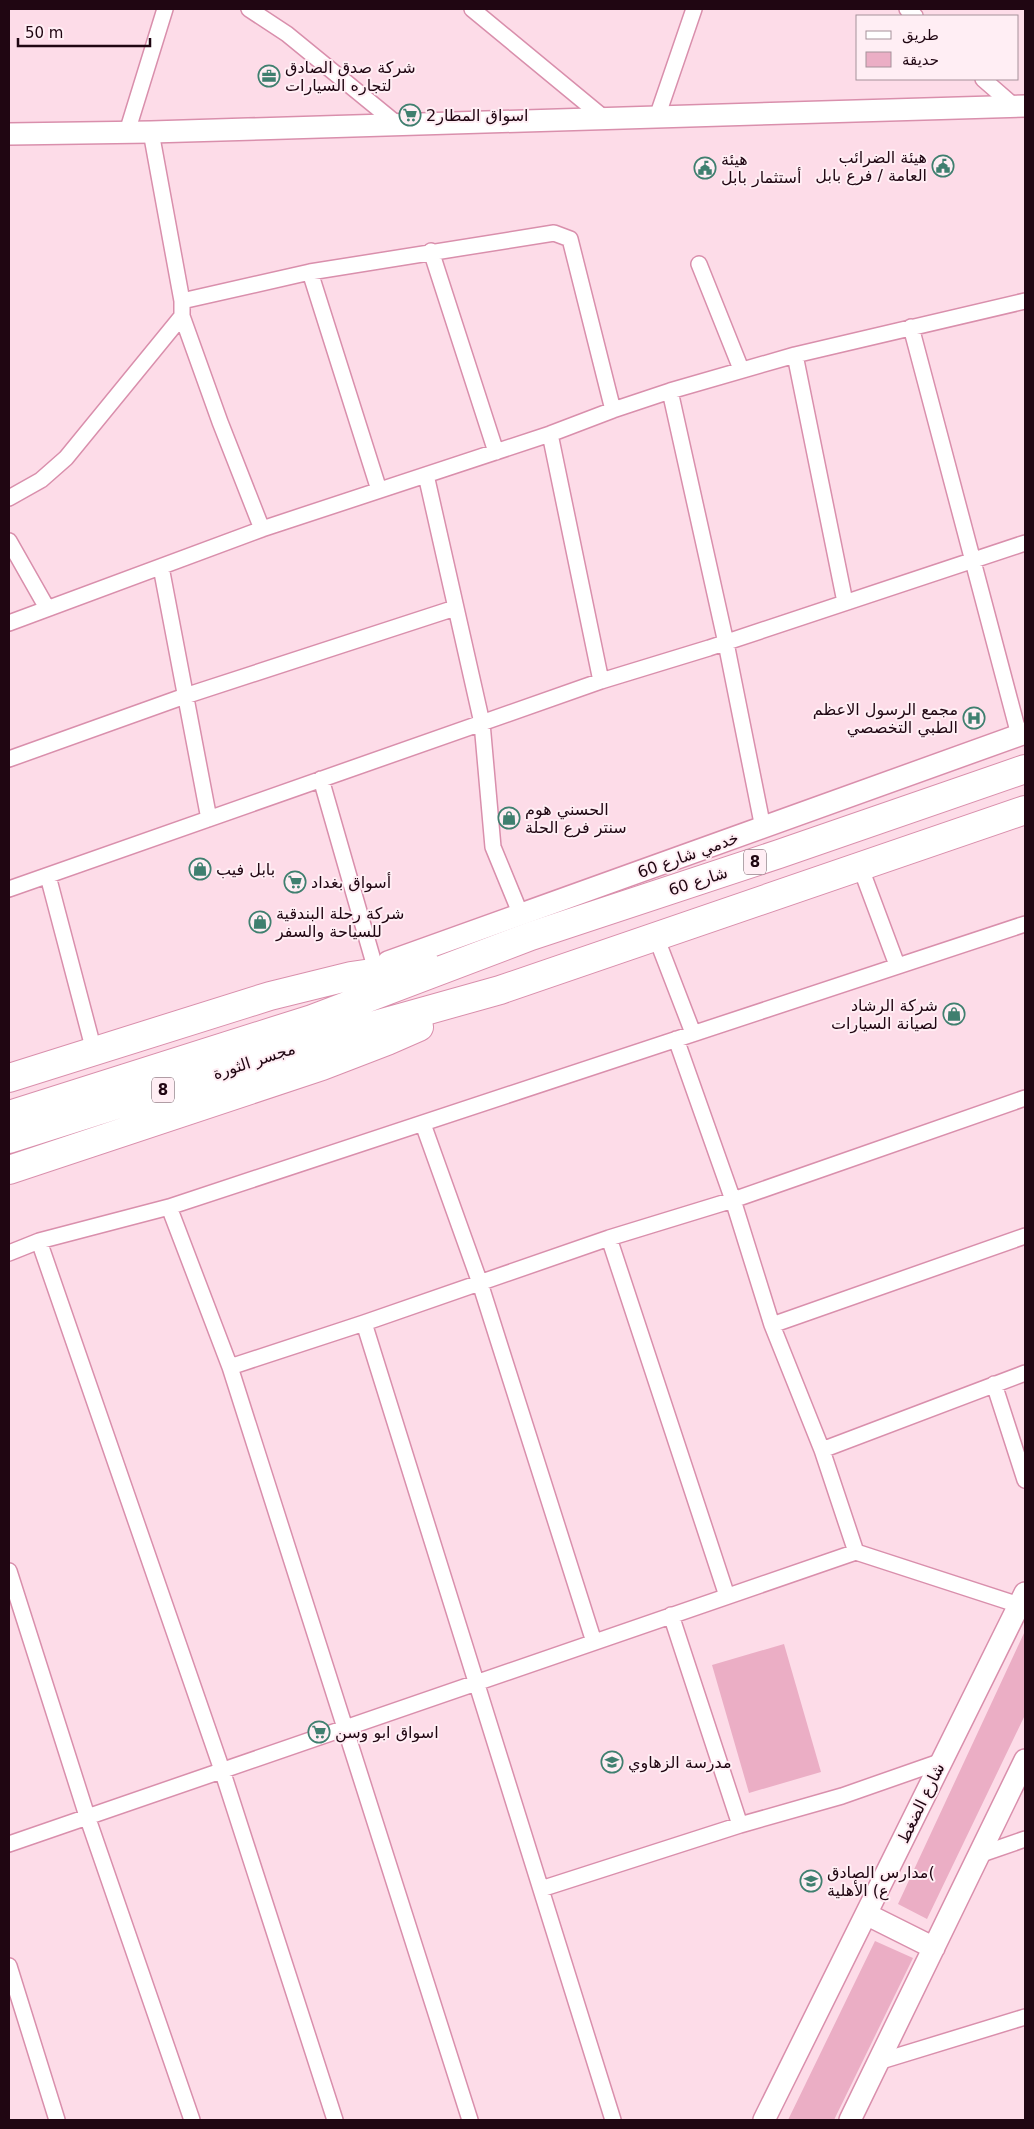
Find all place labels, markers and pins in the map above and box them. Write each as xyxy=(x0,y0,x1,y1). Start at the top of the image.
place label: شركة صدق الصادق لتجاره السيارات xyxy=(285,58,416,96)
office icon: شركة صدق الصادق لتجاره السيارات xyxy=(257,64,281,88)
supermarket icon: اسواق المطار2 xyxy=(398,103,422,127)
place label: اسواق المطار2 xyxy=(426,106,529,126)
place label: هيئة الضرائب العامة / فرع بابل xyxy=(815,148,927,186)
place label: هيئة أستثمار بابل xyxy=(721,150,801,188)
public building icon: هيئة الضرائب العامة / فرع بابل xyxy=(931,154,955,178)
public building icon: هيئة أستثمار بابل xyxy=(693,156,717,180)
place label: مجمع الرسول الاعظم الطبي التخصصي xyxy=(813,700,958,738)
hospital icon: مجمع الرسول الاعظم الطبي التخصصي xyxy=(962,706,986,730)
place label: الحسني هوم سنتر فرع الحلة xyxy=(525,800,627,838)
shop icon: الحسني هوم سنتر فرع الحلة xyxy=(497,806,521,830)
shop icon: بابل فيب xyxy=(188,857,212,881)
place label: بابل فيب xyxy=(216,860,275,879)
supermarket icon: أسواق بغداد xyxy=(283,870,307,894)
place label: أسواق بغداد xyxy=(311,872,391,893)
place label: شركة رحلة البندقية للسياحة والسفر xyxy=(275,904,405,942)
shop icon: شركة رحلة البندقية للسياحة والسفر xyxy=(248,910,272,934)
place label: شركة الرشاد لصيانة السيارات xyxy=(831,996,938,1034)
shop icon: شركة الرشاد لصيانة السيارات xyxy=(942,1002,966,1026)
supermarket icon: اسواق ابو وسن xyxy=(307,1720,331,1744)
place label: اسواق ابو وسن xyxy=(335,1723,439,1743)
school or university icon: مدرسة الزهاوي xyxy=(600,1750,624,1774)
place label: مدرسة الزهاوي xyxy=(628,1753,731,1773)
place label: مدارس الصادق( ع) الأهلية xyxy=(827,1863,935,1901)
school or university icon: مدارس الصادق( ع) الأهلية xyxy=(799,1869,823,1893)

